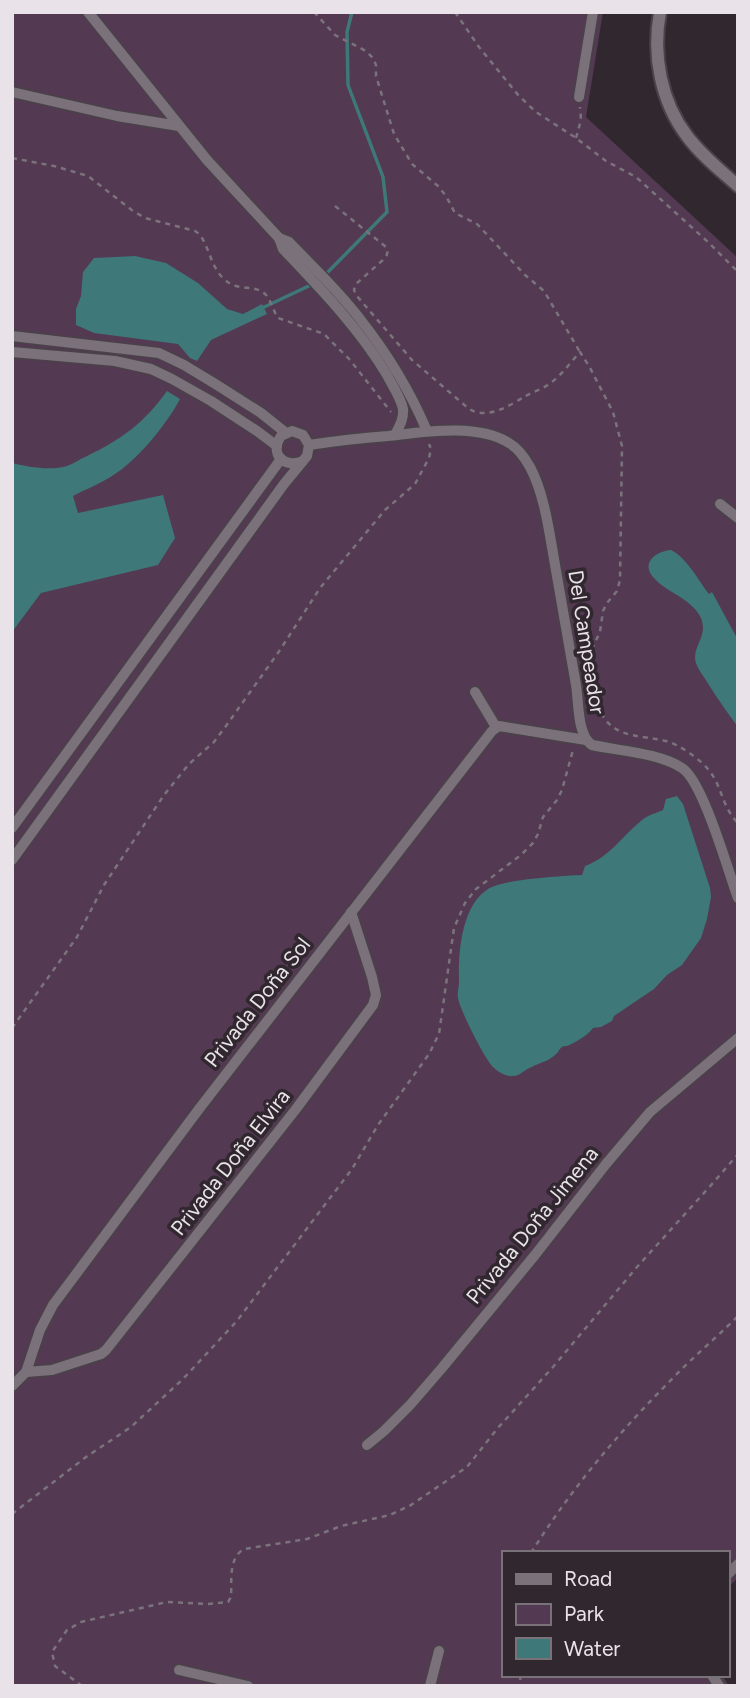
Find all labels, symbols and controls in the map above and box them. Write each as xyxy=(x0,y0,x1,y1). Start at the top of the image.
street label: Del Campeador xyxy=(563,568,611,716)
street label: Privada Doña Sol xyxy=(199,932,315,1072)
street label: Privada Doña Elvira xyxy=(165,1084,295,1240)
street label: Privada Doña Jimena xyxy=(461,1141,603,1309)
legend xyxy=(502,1551,729,1677)
text: Road xyxy=(564,1566,612,1591)
text: Park xyxy=(564,1601,605,1626)
text: Water xyxy=(564,1636,620,1661)

